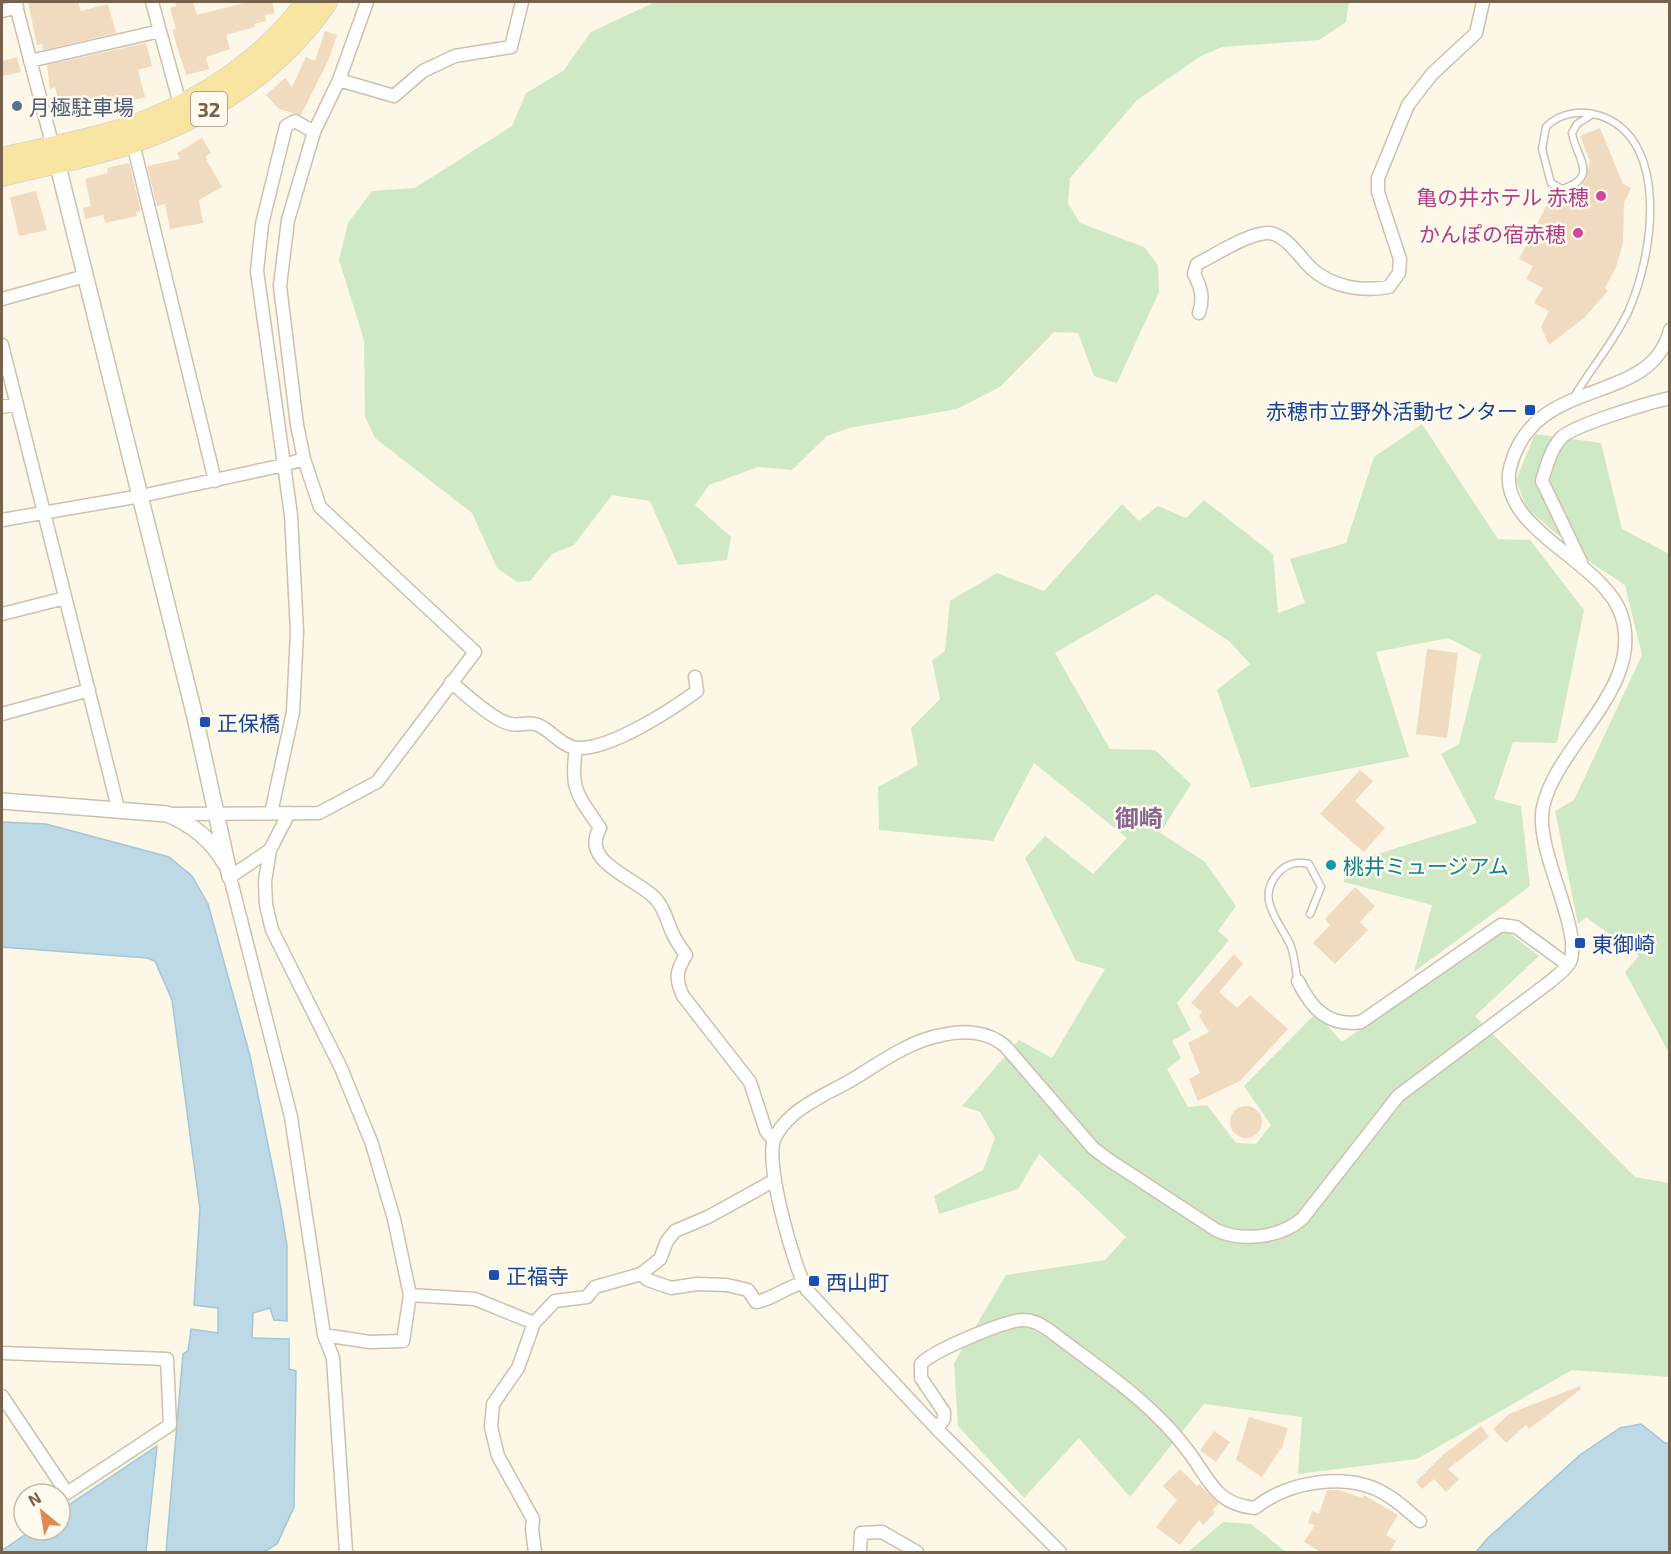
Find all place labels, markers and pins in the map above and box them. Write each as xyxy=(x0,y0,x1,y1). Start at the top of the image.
place label: 月極駐車場 xyxy=(29,94,134,119)
marker: 月極駐車場 xyxy=(10,99,24,113)
place label: 亀の井ホテル 赤穂 xyxy=(1416,184,1589,209)
marker: 亀の井ホテル 赤穂 xyxy=(1594,189,1608,203)
place label: かんぽの宿赤穂 xyxy=(1419,221,1566,246)
marker: かんぽの宿赤穂 xyxy=(1571,226,1585,240)
place label: 赤穂市立野外活動センター xyxy=(1266,398,1518,423)
marker: 赤穂市立野外活動センター xyxy=(1523,403,1537,417)
place label: 正保橋 xyxy=(217,710,280,735)
marker: 正保橋 xyxy=(198,715,212,729)
place label: 桃井ミュージアム xyxy=(1343,853,1509,878)
marker: 桃井ミュージアム xyxy=(1324,858,1338,872)
place label: 東御崎 xyxy=(1592,931,1655,956)
marker: 東御崎 xyxy=(1573,936,1587,950)
place label: 正福寺 xyxy=(506,1263,569,1288)
marker: 正福寺 xyxy=(487,1268,501,1282)
place label: 西山町 xyxy=(826,1269,889,1294)
marker: 西山町 xyxy=(807,1274,821,1288)

